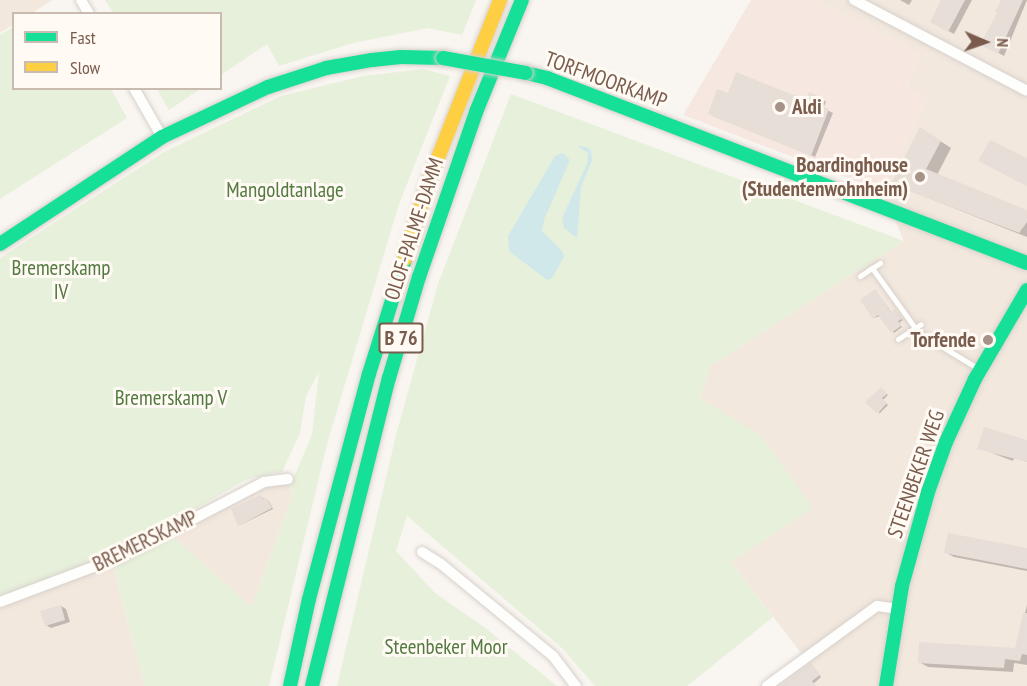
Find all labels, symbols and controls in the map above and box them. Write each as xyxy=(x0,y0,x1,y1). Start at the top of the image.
legend xyxy=(12,12,222,90)
north arrow xyxy=(955,12,1015,72)
text: Fast xyxy=(70,26,96,49)
text: N xyxy=(993,38,1013,47)
street label: TORFMOORKAMP xyxy=(542,46,670,114)
text: Slow xyxy=(70,56,100,79)
place label: Aldi xyxy=(792,94,822,120)
marker: Aldi xyxy=(773,100,787,114)
place label: Boardinghouse (Studentenwohnheim) xyxy=(742,152,908,202)
street label: OLOF-PALME-DAMM xyxy=(379,155,449,303)
marker: Boardinghouse (Studentenwohnheim) xyxy=(913,170,927,184)
park label: Mangoldtanlage xyxy=(226,177,344,203)
park label: Bremerskamp IV xyxy=(12,255,110,305)
road number: B 76 xyxy=(377,321,425,355)
place label: Torfende xyxy=(910,327,976,353)
marker: Torfende xyxy=(981,333,995,347)
park label: Bremerskamp V xyxy=(114,385,228,411)
street label: STEENBEKER WEG xyxy=(882,407,950,541)
street label: BREMERSKAMP xyxy=(89,505,201,577)
park label: Steenbeker Moor xyxy=(385,634,507,660)

